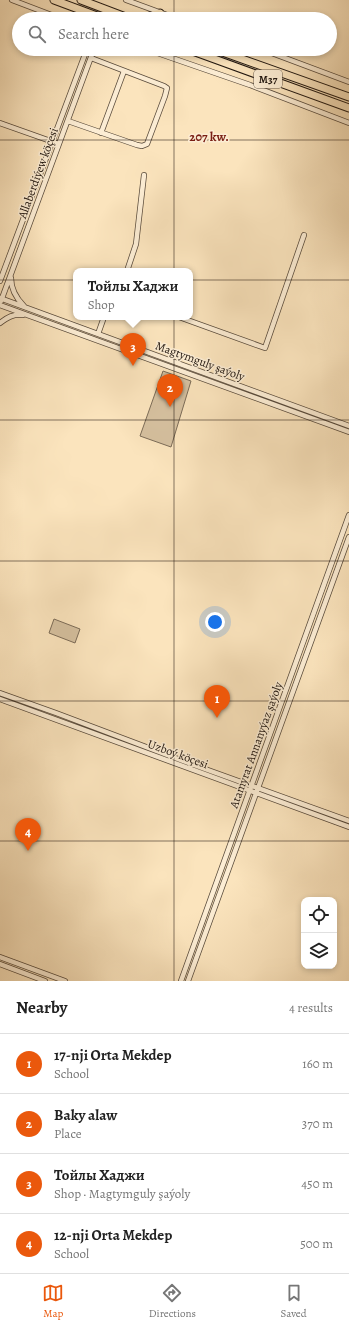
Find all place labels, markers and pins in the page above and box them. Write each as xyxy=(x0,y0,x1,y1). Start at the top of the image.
pin: 3 xyxy=(120,333,146,366)
pin: 2 xyxy=(157,374,183,407)
pin: 1 xyxy=(204,685,230,718)
pin: 4 xyxy=(15,818,41,851)

